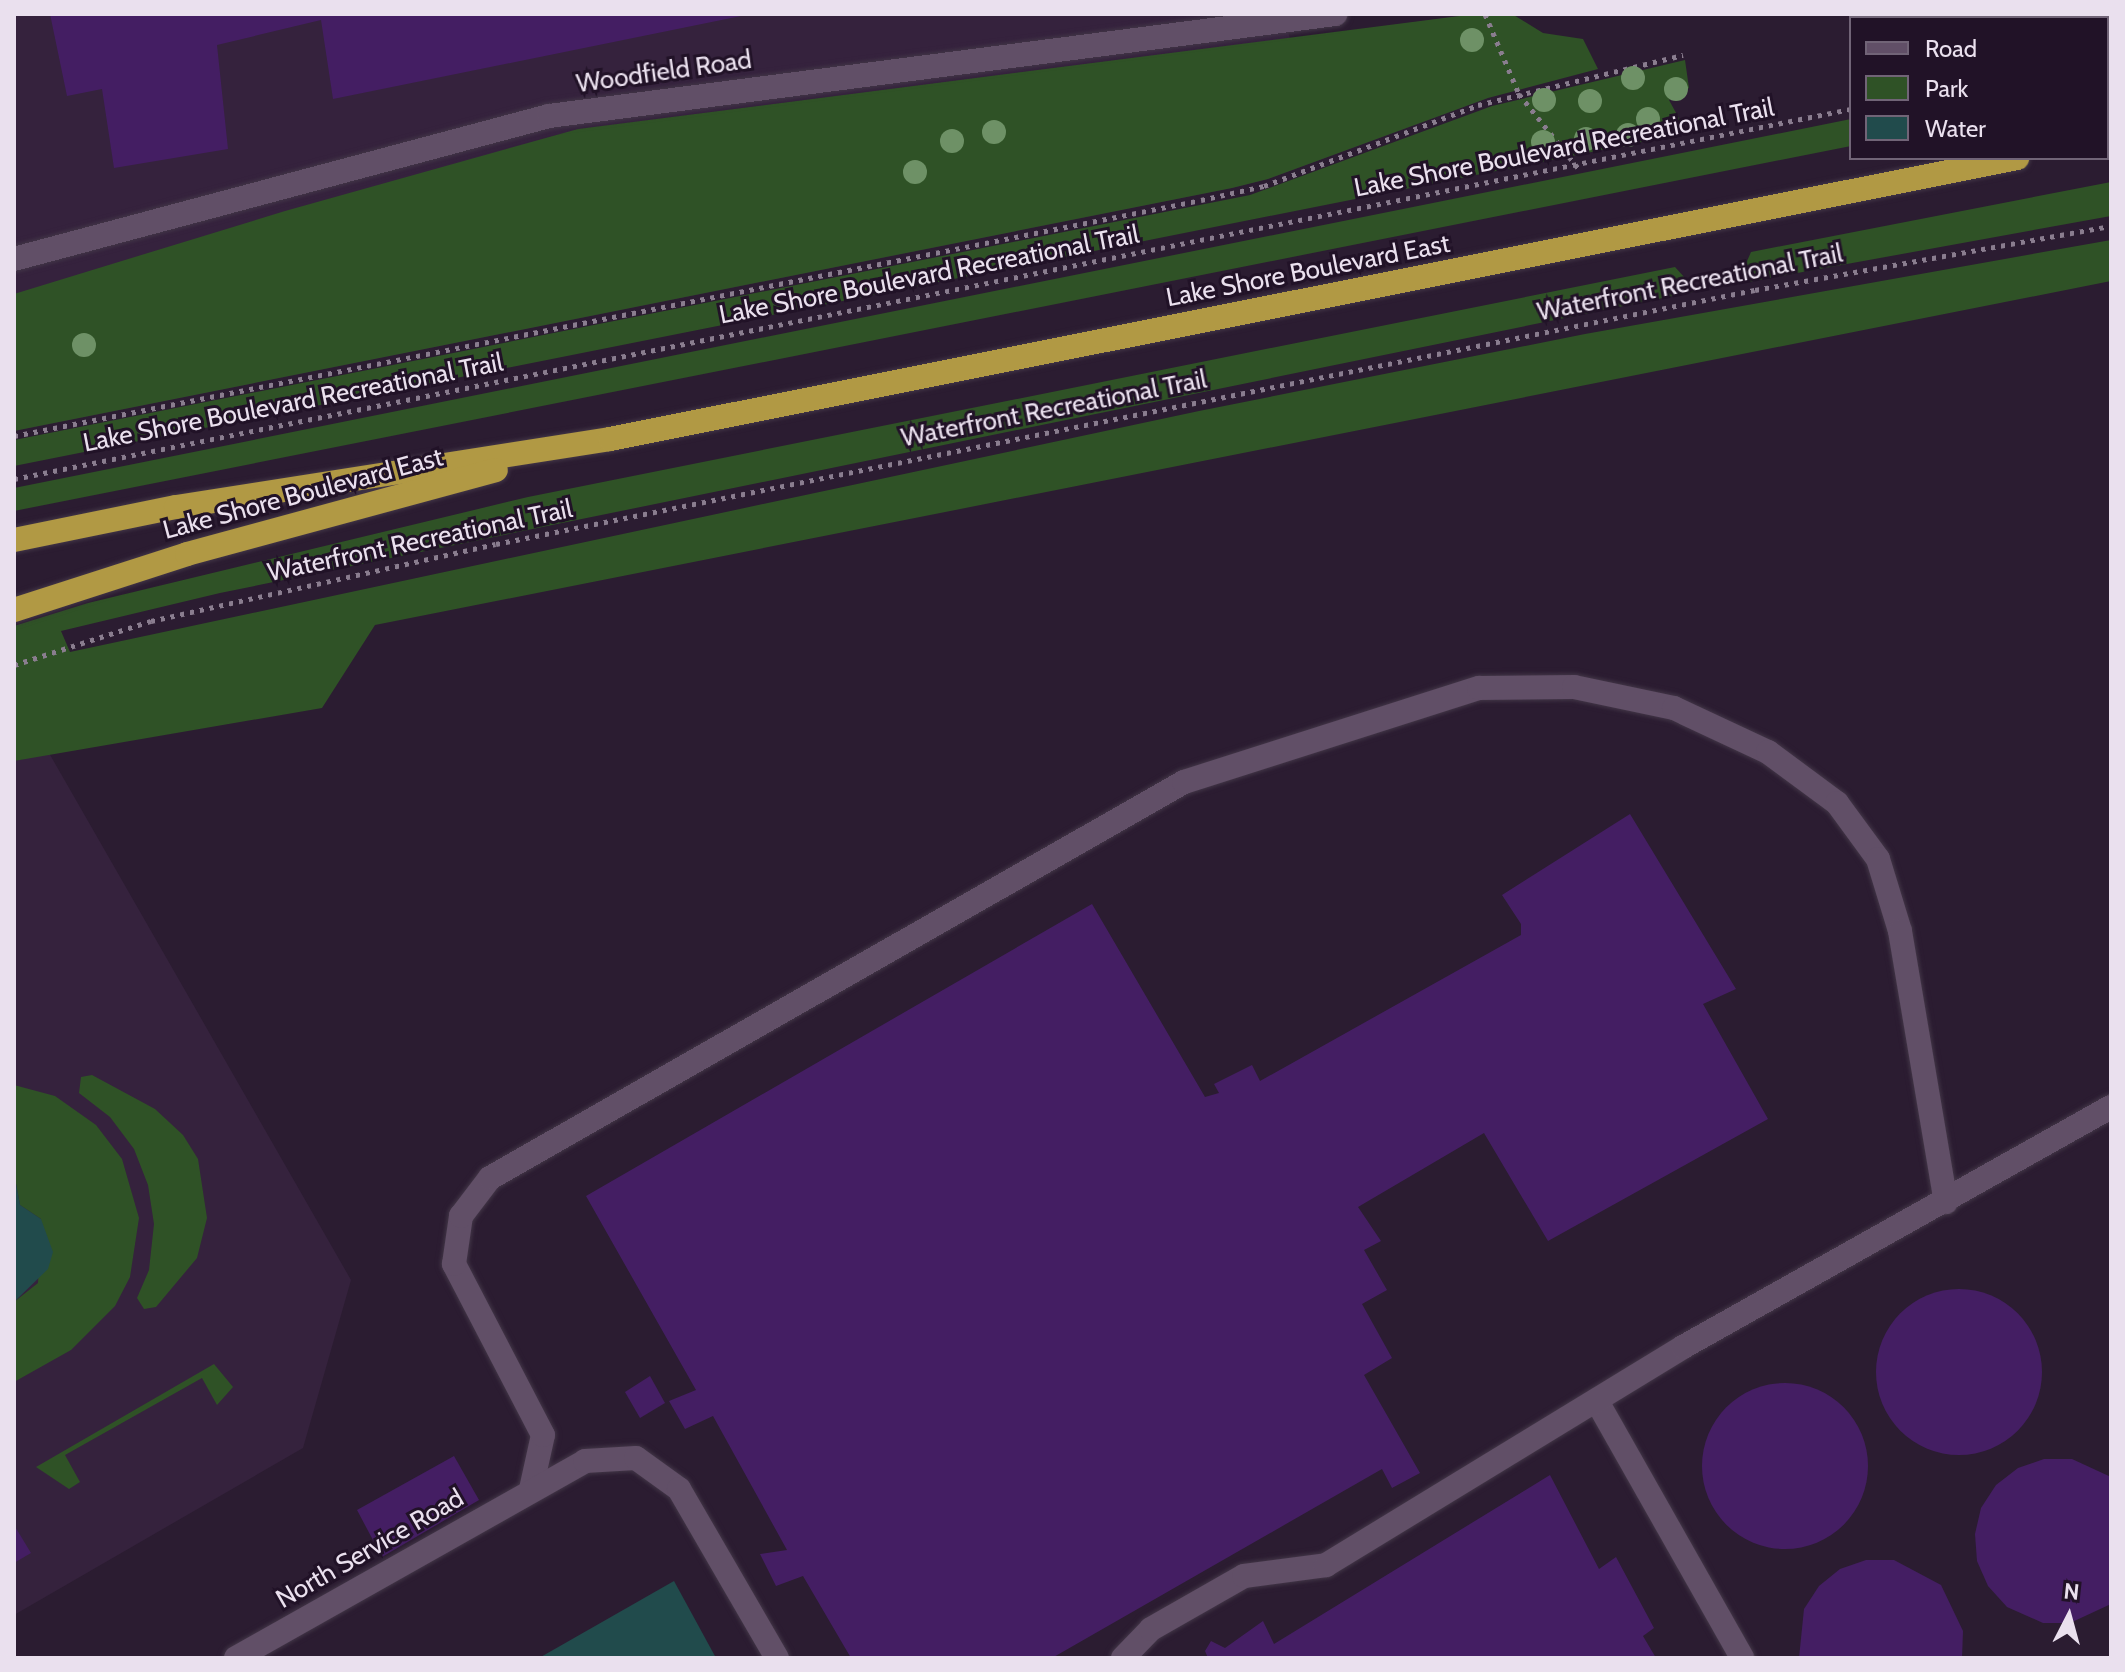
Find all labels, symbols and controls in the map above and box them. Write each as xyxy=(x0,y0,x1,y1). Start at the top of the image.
legend xyxy=(1849,16,2109,160)
text: Road xyxy=(1925,34,1977,63)
street label: Woodfield Road xyxy=(574,44,754,100)
text: Park xyxy=(1925,74,1968,103)
street label: Lake Shore Boulevard Recreational Trail xyxy=(1351,92,1777,204)
text: Water xyxy=(1925,114,1986,143)
street label: Lake Shore Boulevard Recreational Trail xyxy=(716,219,1142,331)
street label: Lake Shore Boulevard East xyxy=(1163,228,1453,314)
street label: Waterfront Recreational Trail xyxy=(1535,238,1845,328)
street label: Lake Shore Boulevard Recreational Trail xyxy=(80,347,506,459)
street label: Waterfront Recreational Trail xyxy=(899,364,1209,454)
street label: Lake Shore Boulevard East xyxy=(160,442,446,546)
street label: Waterfront Recreational Trail xyxy=(265,493,575,589)
street label: North Service Road xyxy=(271,1483,469,1615)
north arrow xyxy=(2029,1576,2109,1656)
text: N xyxy=(2062,1577,2081,1606)

